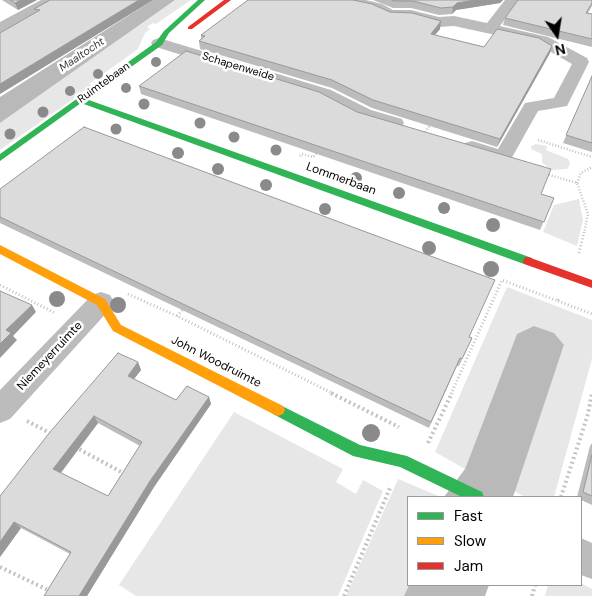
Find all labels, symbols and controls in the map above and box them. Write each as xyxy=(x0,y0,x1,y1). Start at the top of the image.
north arrow xyxy=(532,10,582,60)
water label: Maaltocht xyxy=(57,35,107,75)
text: N xyxy=(553,40,567,60)
street label: Schapenweide xyxy=(200,50,276,84)
street label: Ruimtebaan xyxy=(76,60,132,106)
street label: Lommerbaan xyxy=(304,160,378,198)
street label: Niemeyerruimte xyxy=(14,319,86,393)
street label: John Woodruimte xyxy=(169,333,263,391)
legend xyxy=(407,496,582,586)
text: Fast xyxy=(454,506,483,526)
text: Slow xyxy=(454,531,486,551)
text: Jam xyxy=(454,556,483,576)

